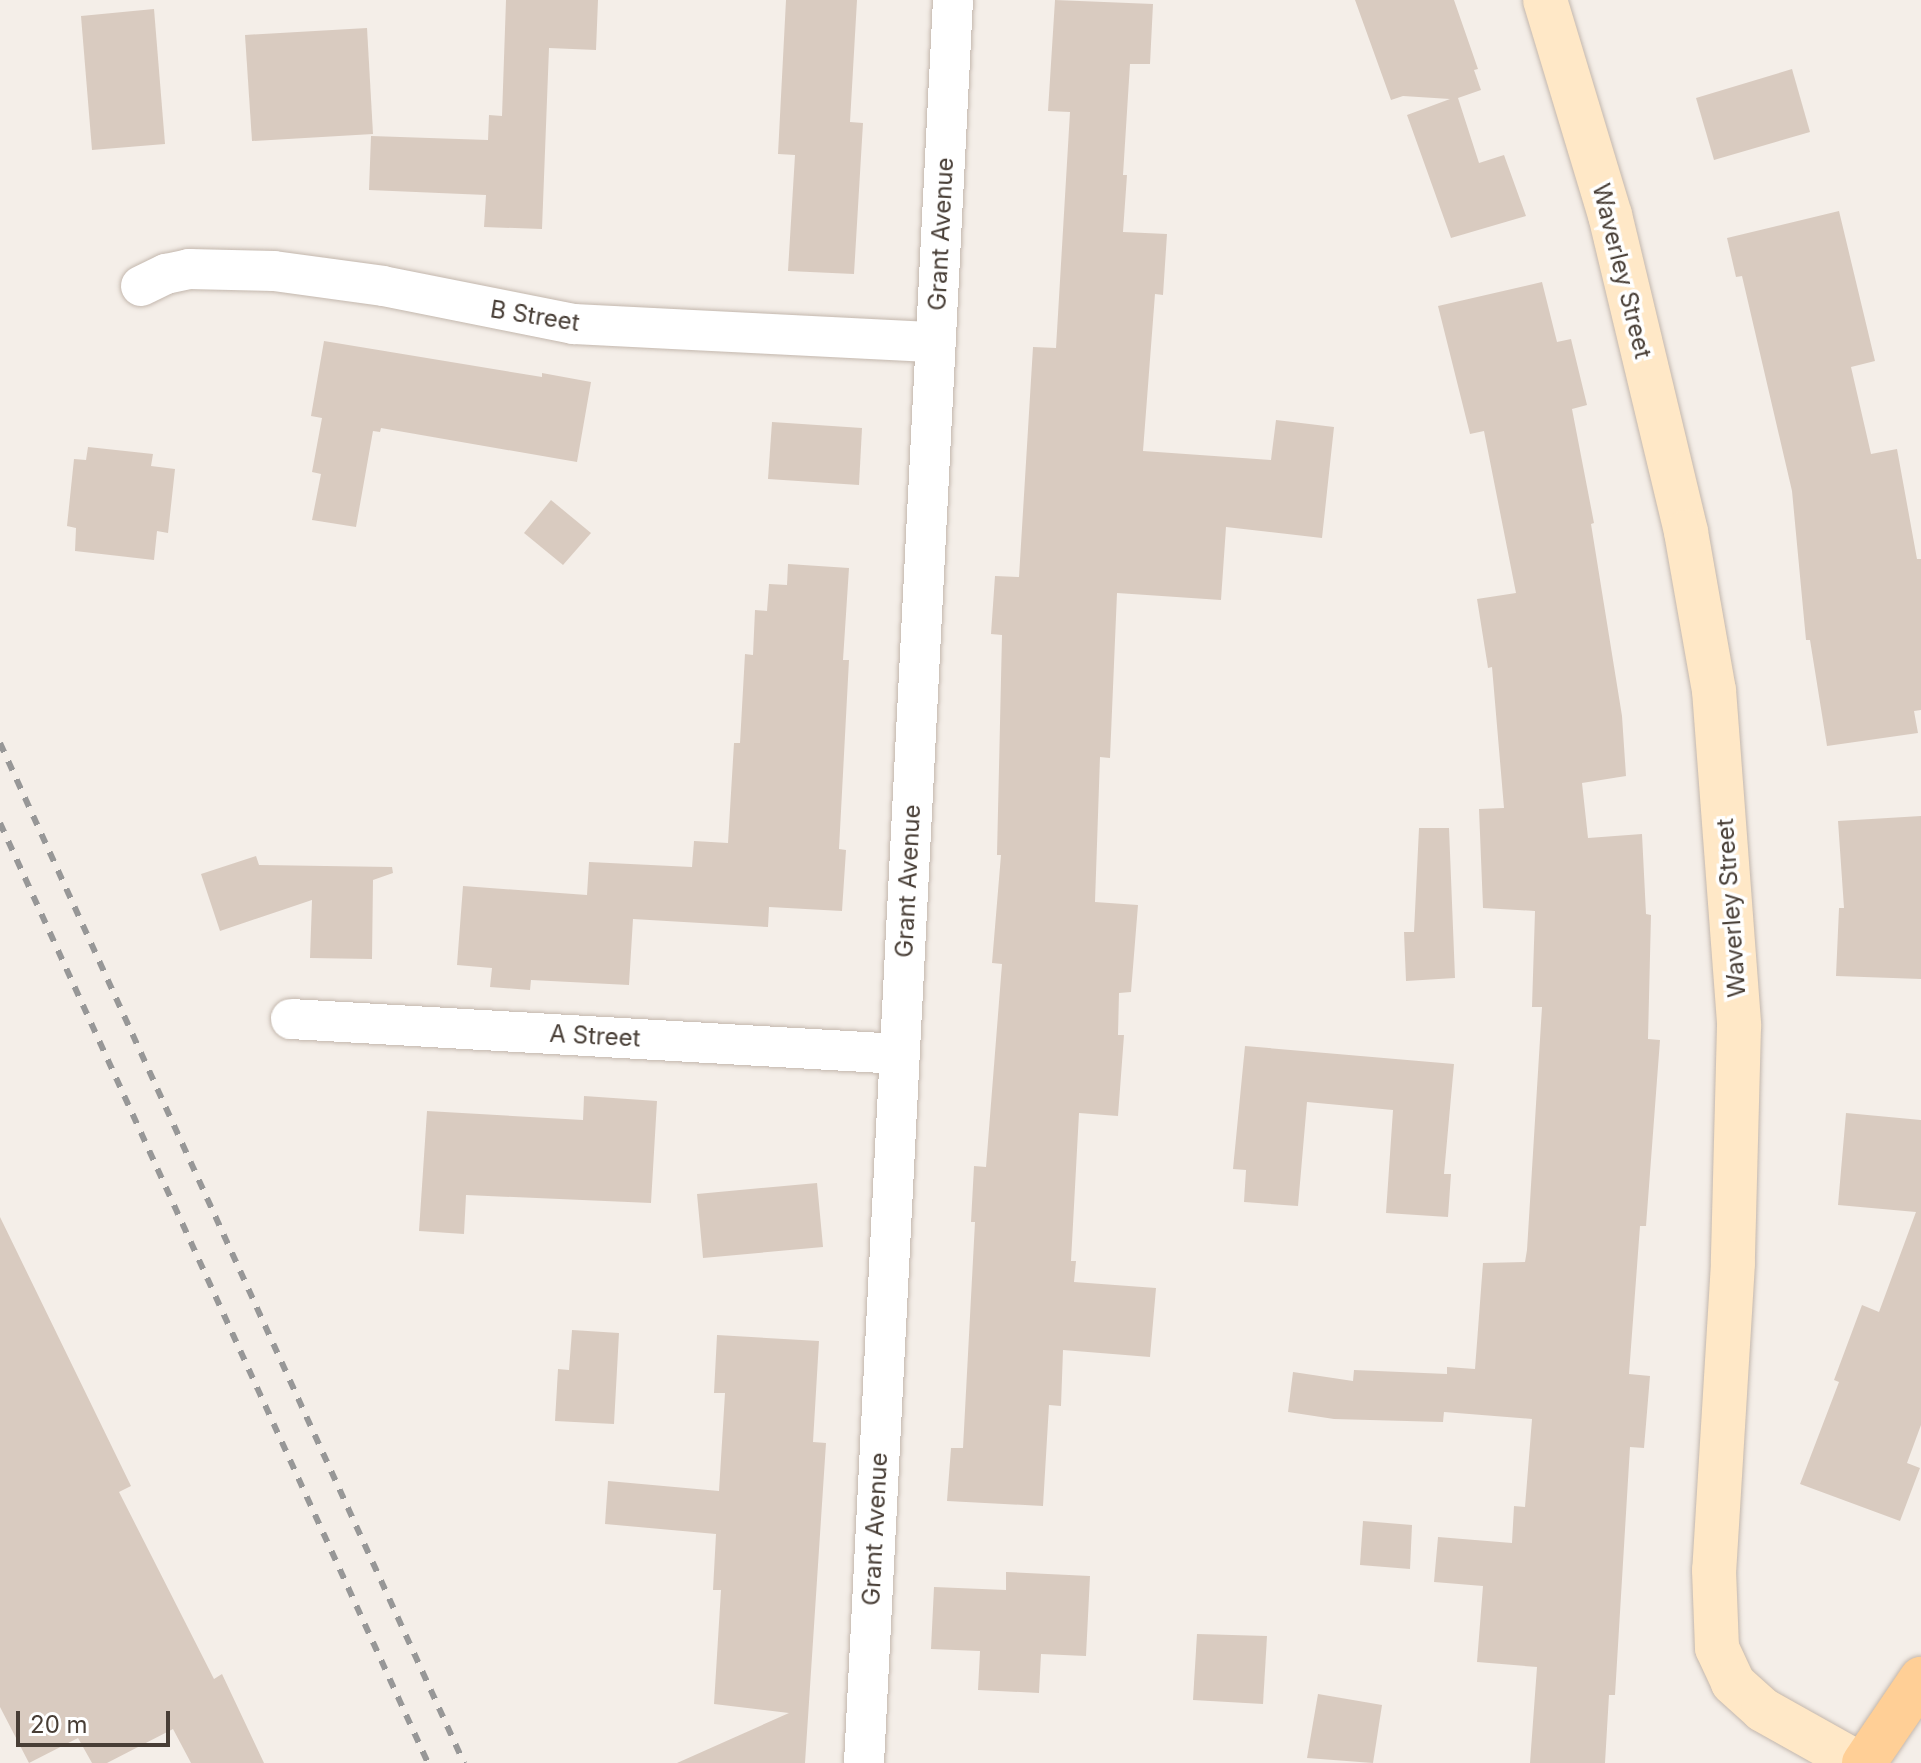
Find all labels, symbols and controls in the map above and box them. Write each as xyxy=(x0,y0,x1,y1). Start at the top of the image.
street label: Grant Avenue xyxy=(923,157,959,311)
street label: Waverley Street xyxy=(1586,181,1658,361)
street label: B Street xyxy=(488,295,582,337)
street label: Grant Avenue xyxy=(890,804,926,958)
street label: Waverley Street xyxy=(1710,818,1752,998)
street label: A Street xyxy=(549,1019,641,1053)
street label: Grant Avenue xyxy=(857,1452,893,1606)
scale bar xyxy=(20,1695,174,1745)
text: 20 m xyxy=(30,1710,88,1739)

